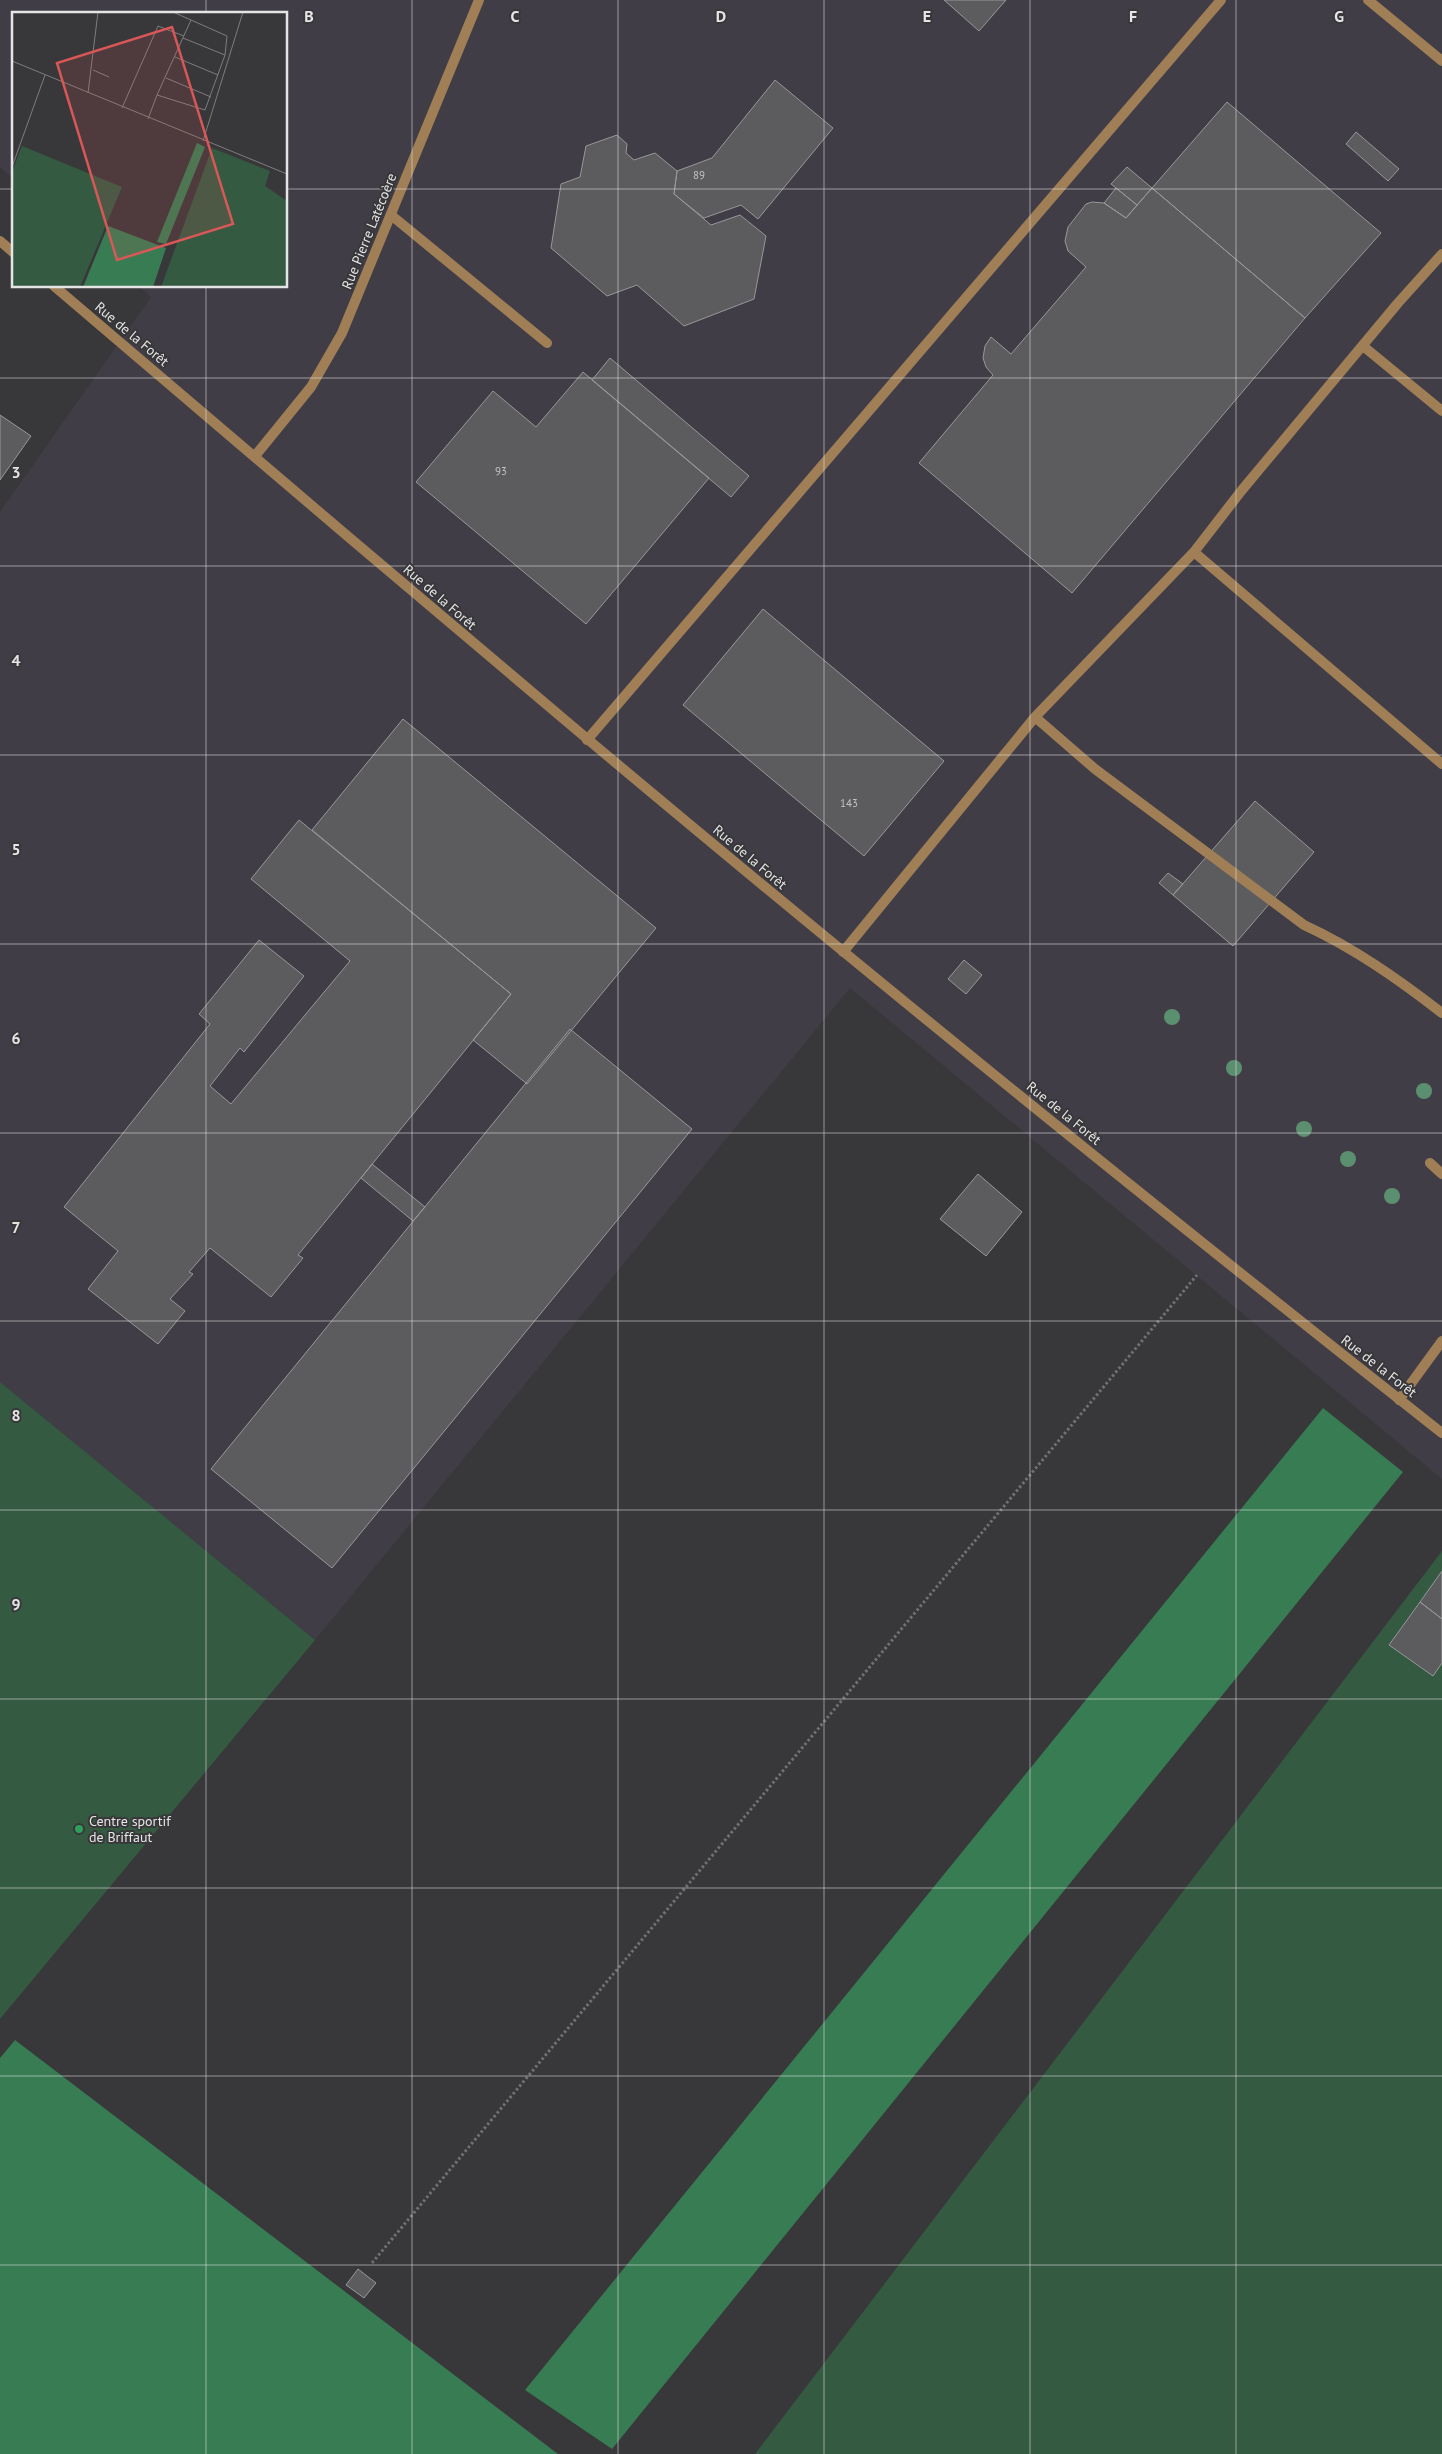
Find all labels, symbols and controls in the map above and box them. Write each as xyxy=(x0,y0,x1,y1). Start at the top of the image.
text: B xyxy=(304,6,314,26)
text: C xyxy=(511,6,520,26)
text: D xyxy=(716,6,726,26)
text: E xyxy=(923,6,931,26)
text: F xyxy=(1129,6,1137,26)
text: G xyxy=(1334,6,1344,26)
inset map xyxy=(12,12,288,288)
house number: 89 xyxy=(693,168,705,182)
street label: Rue Pierre Latécoère xyxy=(338,170,400,292)
street label: Rue de la Forêt xyxy=(91,298,173,370)
text: 3 xyxy=(11,462,21,482)
house number: 93 xyxy=(495,464,507,478)
street label: Rue de la Forêt xyxy=(400,560,480,634)
text: 4 xyxy=(11,650,21,670)
house number: 143 xyxy=(840,796,858,810)
street label: Rue de la Forêt xyxy=(709,821,791,893)
text: 5 xyxy=(11,839,21,859)
text: 6 xyxy=(11,1028,21,1048)
street label: Rue de la Forêt xyxy=(1023,1077,1105,1149)
text: 7 xyxy=(11,1217,21,1237)
street label: Rue de la Forêt xyxy=(1338,1331,1421,1401)
text: 8 xyxy=(11,1405,21,1425)
text: 9 xyxy=(11,1594,21,1614)
place label: Centre sportif de Briffaut xyxy=(89,1812,171,1846)
marker: Centre sportif de Briffaut xyxy=(73,1823,85,1835)

